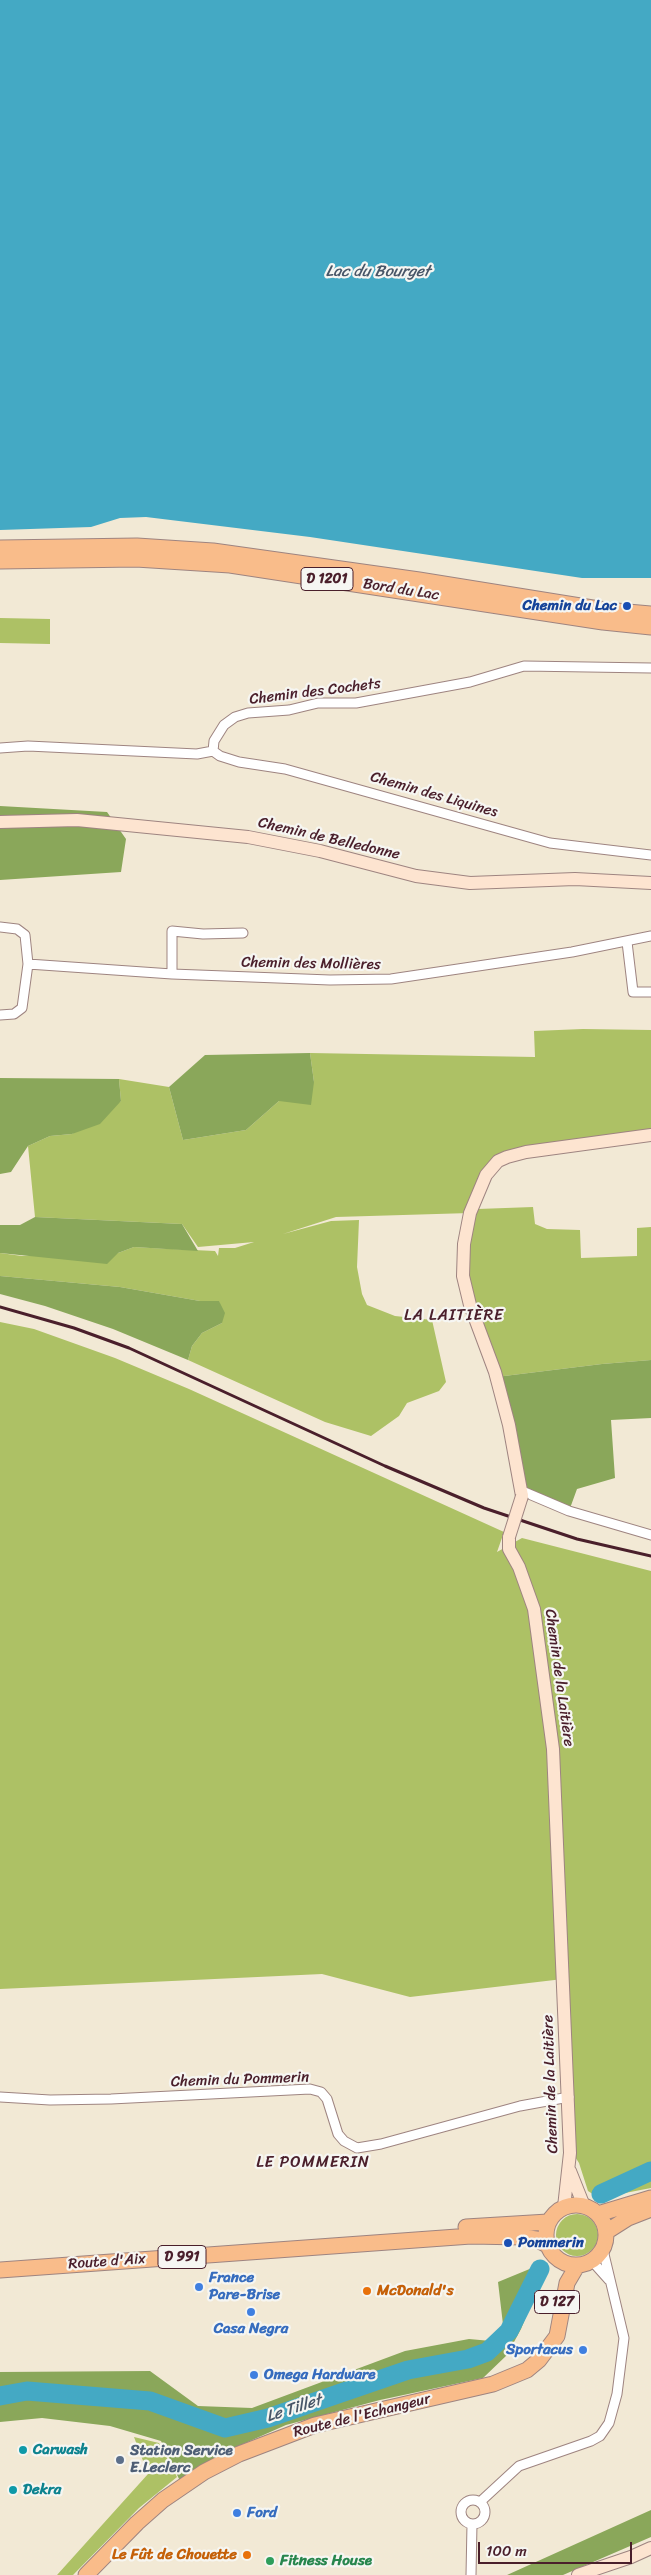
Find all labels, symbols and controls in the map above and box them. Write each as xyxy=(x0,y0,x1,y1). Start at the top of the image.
water label: Lac du Bourget xyxy=(326,262,430,282)
road number: D 1201 xyxy=(301,568,353,590)
street label: Bord du Lac xyxy=(362,575,440,605)
place label: Chemin du Lac xyxy=(523,597,617,615)
marker: Chemin du Lac xyxy=(621,600,633,612)
street label: Chemin des Cochets xyxy=(248,675,382,709)
street label: Chemin des Liquines xyxy=(368,768,500,822)
street label: Chemin de Belledonne xyxy=(256,814,402,864)
street label: Chemin des Mollières xyxy=(241,954,381,974)
district label: LA LAITIÈRE xyxy=(404,1306,504,1326)
street label: Chemin de la Laitière xyxy=(540,1608,578,1748)
street label: Chemin de la Laitière xyxy=(540,2014,562,2154)
street label: Chemin du Pommerin xyxy=(171,2069,309,2091)
district label: LE POMMERIN xyxy=(255,2153,371,2173)
place label: Pommerin xyxy=(518,2234,584,2252)
marker: Pommerin xyxy=(502,2237,514,2249)
road number: D 991 xyxy=(158,2246,206,2268)
street label: Route d'Aix xyxy=(68,2250,146,2274)
place label: France Pare-Brise xyxy=(209,2269,280,2304)
marker: France Pare-Brise xyxy=(193,2281,205,2293)
place label: McDonald's xyxy=(377,2282,454,2300)
marker: McDonald's xyxy=(361,2285,373,2297)
road number: D 127 xyxy=(534,2290,580,2314)
marker: Casa Negra xyxy=(245,2306,257,2318)
place label: Casa Negra xyxy=(214,2320,288,2338)
place label: Sportacus xyxy=(506,2341,573,2359)
marker: Sportacus xyxy=(577,2344,589,2356)
place label: Omega Hardware xyxy=(264,2366,375,2384)
marker: Omega Hardware xyxy=(248,2369,260,2381)
street label: Route de l'Echangeur xyxy=(292,2390,432,2442)
water label: Le Tillet xyxy=(264,2391,324,2427)
place label: Carwash xyxy=(33,2441,88,2459)
place label: Station Service E.Leclerc xyxy=(130,2442,233,2477)
marker: Carwash xyxy=(17,2444,29,2456)
marker: Station Service E.Leclerc xyxy=(114,2454,126,2466)
place label: Dekra xyxy=(23,2481,61,2499)
marker: Dekra xyxy=(7,2484,19,2496)
place label: Ford xyxy=(247,2504,277,2522)
marker: Ford xyxy=(231,2507,243,2519)
scale bar xyxy=(481,2532,635,2564)
text: 100 m xyxy=(486,2538,527,2564)
place label: Le Fût de Chouette xyxy=(112,2546,237,2564)
marker: Le Fût de Chouette xyxy=(241,2549,253,2561)
place label: Fitness House xyxy=(280,2552,372,2570)
marker: Fitness House xyxy=(264,2555,276,2567)

